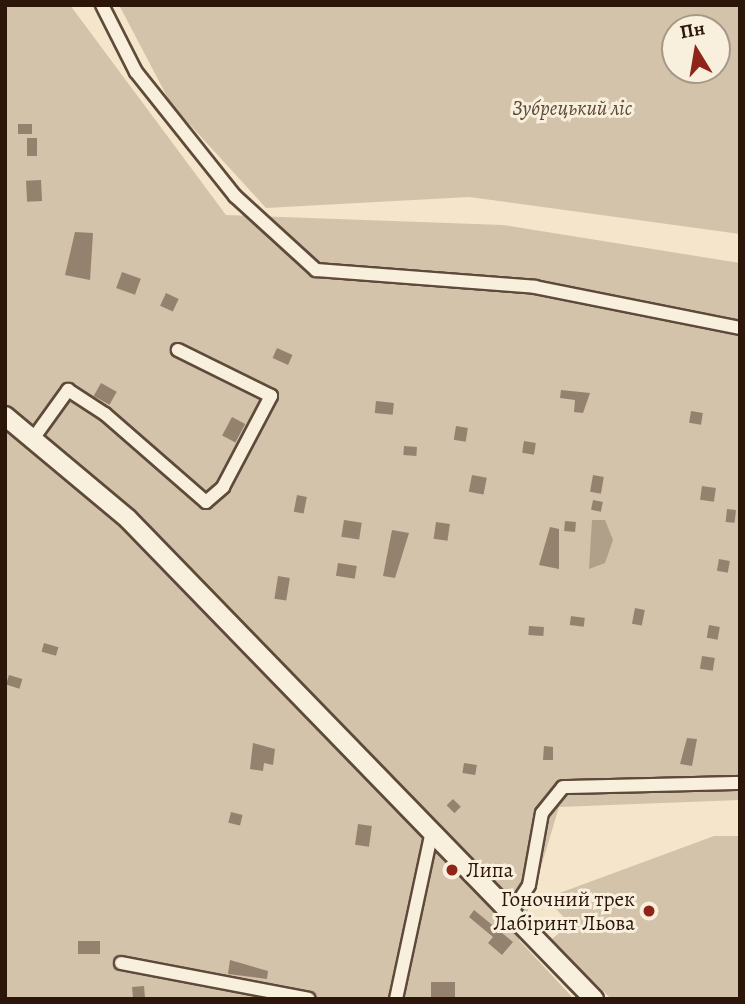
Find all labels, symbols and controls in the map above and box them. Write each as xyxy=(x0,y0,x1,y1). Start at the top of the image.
north arrow xyxy=(661,14,731,84)
text: Пн xyxy=(678,15,707,45)
park label: Зубрецький ліс xyxy=(512,95,632,121)
place label: Липа xyxy=(466,857,513,883)
marker: Липа xyxy=(444,862,460,878)
place label: Гоночний трек Лабіринт Льова xyxy=(493,886,635,936)
marker: Гоночний трек Лабіринт Льова xyxy=(641,903,657,919)

